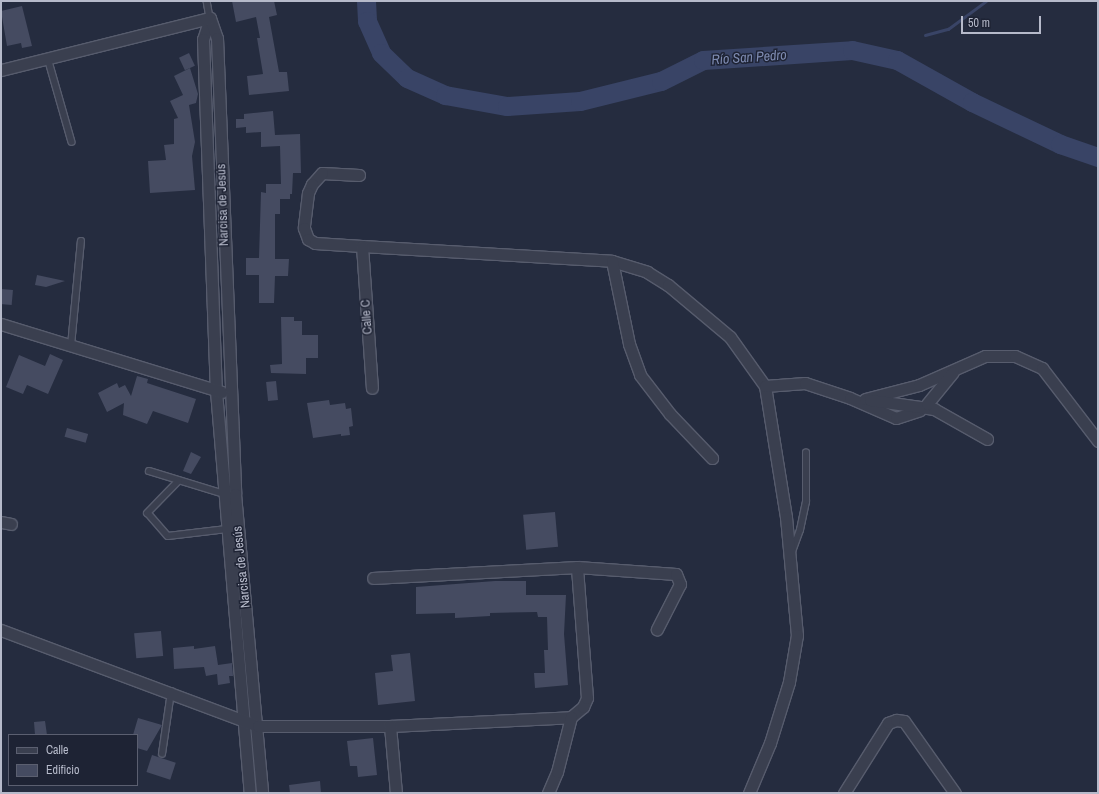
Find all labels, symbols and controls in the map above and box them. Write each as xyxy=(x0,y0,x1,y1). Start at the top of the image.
scale bar xyxy=(963,8,1043,34)
text: 50 m xyxy=(968,15,990,31)
water label: Río San Pedro xyxy=(711,46,787,68)
street label: Narcisa de Jesús xyxy=(214,164,232,246)
street label: Calle C xyxy=(358,299,376,335)
street label: Narcisa de Jesús xyxy=(230,525,254,609)
legend xyxy=(8,734,138,786)
text: Calle xyxy=(46,742,68,758)
text: Edificio xyxy=(46,762,79,778)

